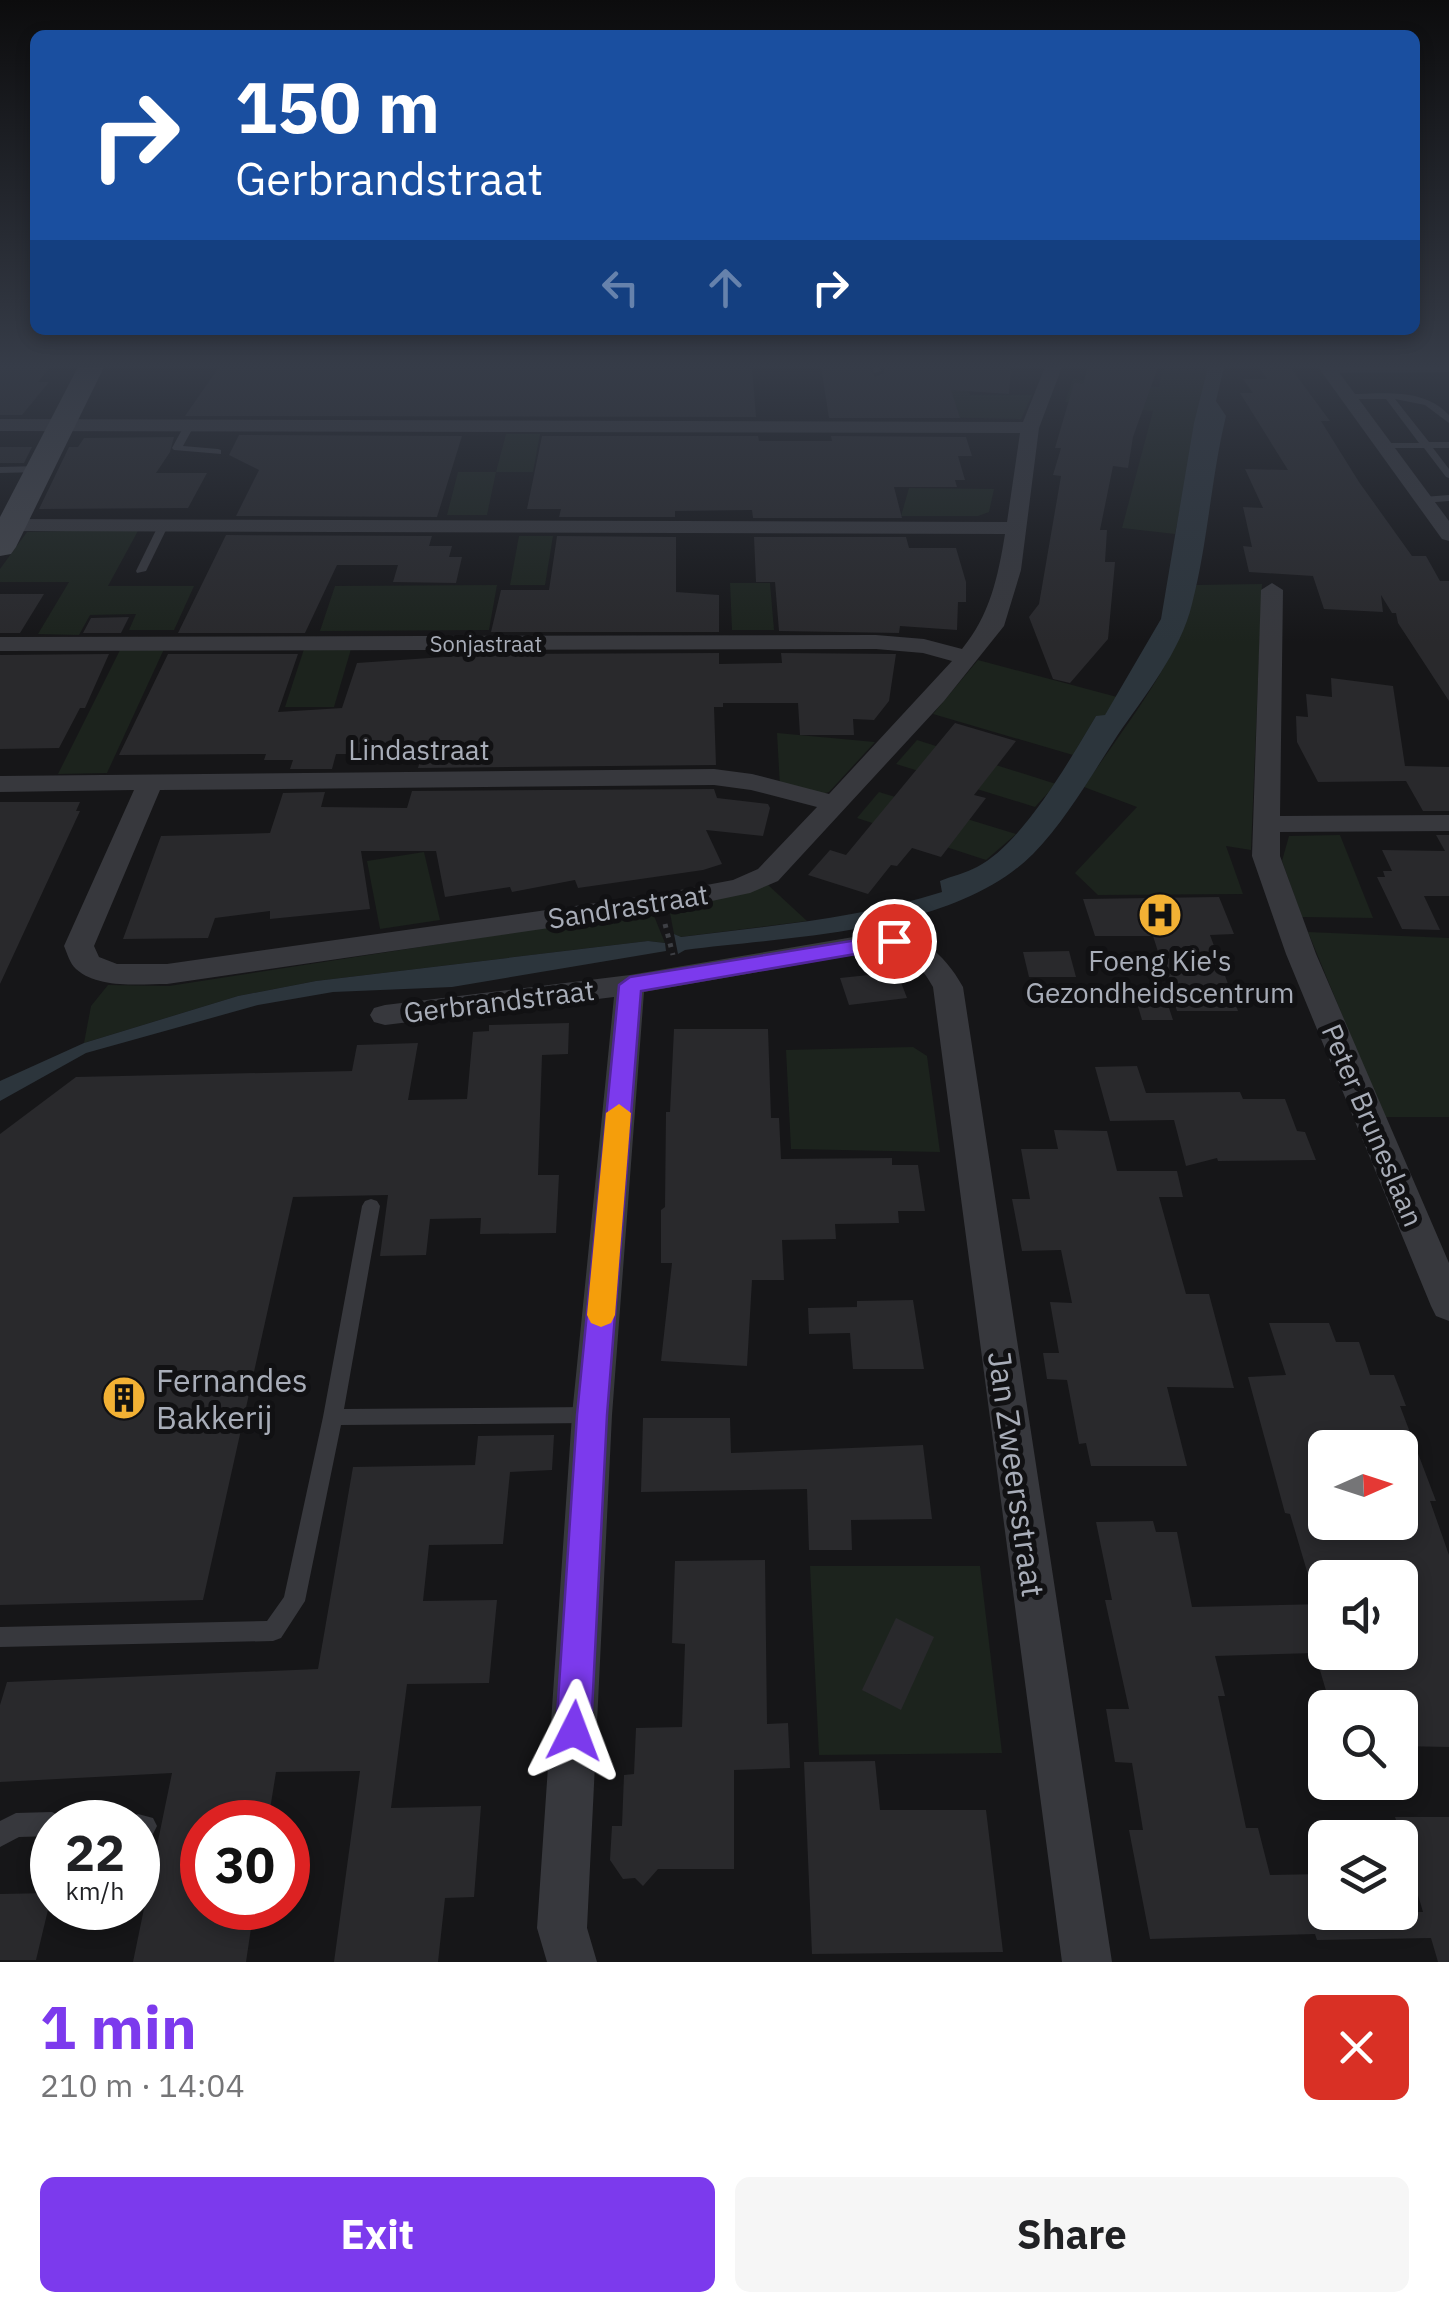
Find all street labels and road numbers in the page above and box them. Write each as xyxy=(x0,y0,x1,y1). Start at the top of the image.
street label: Sonjastraat xyxy=(430,629,542,658)
street label: Lindastraat xyxy=(348,731,490,768)
street label: Sandrastraat xyxy=(545,875,711,937)
street label: Gerbrandstraat xyxy=(402,971,596,1031)
street label: Peter Bruneslaan xyxy=(1314,1018,1432,1232)
street label: Jan Zweersstraat xyxy=(979,1348,1055,1600)

